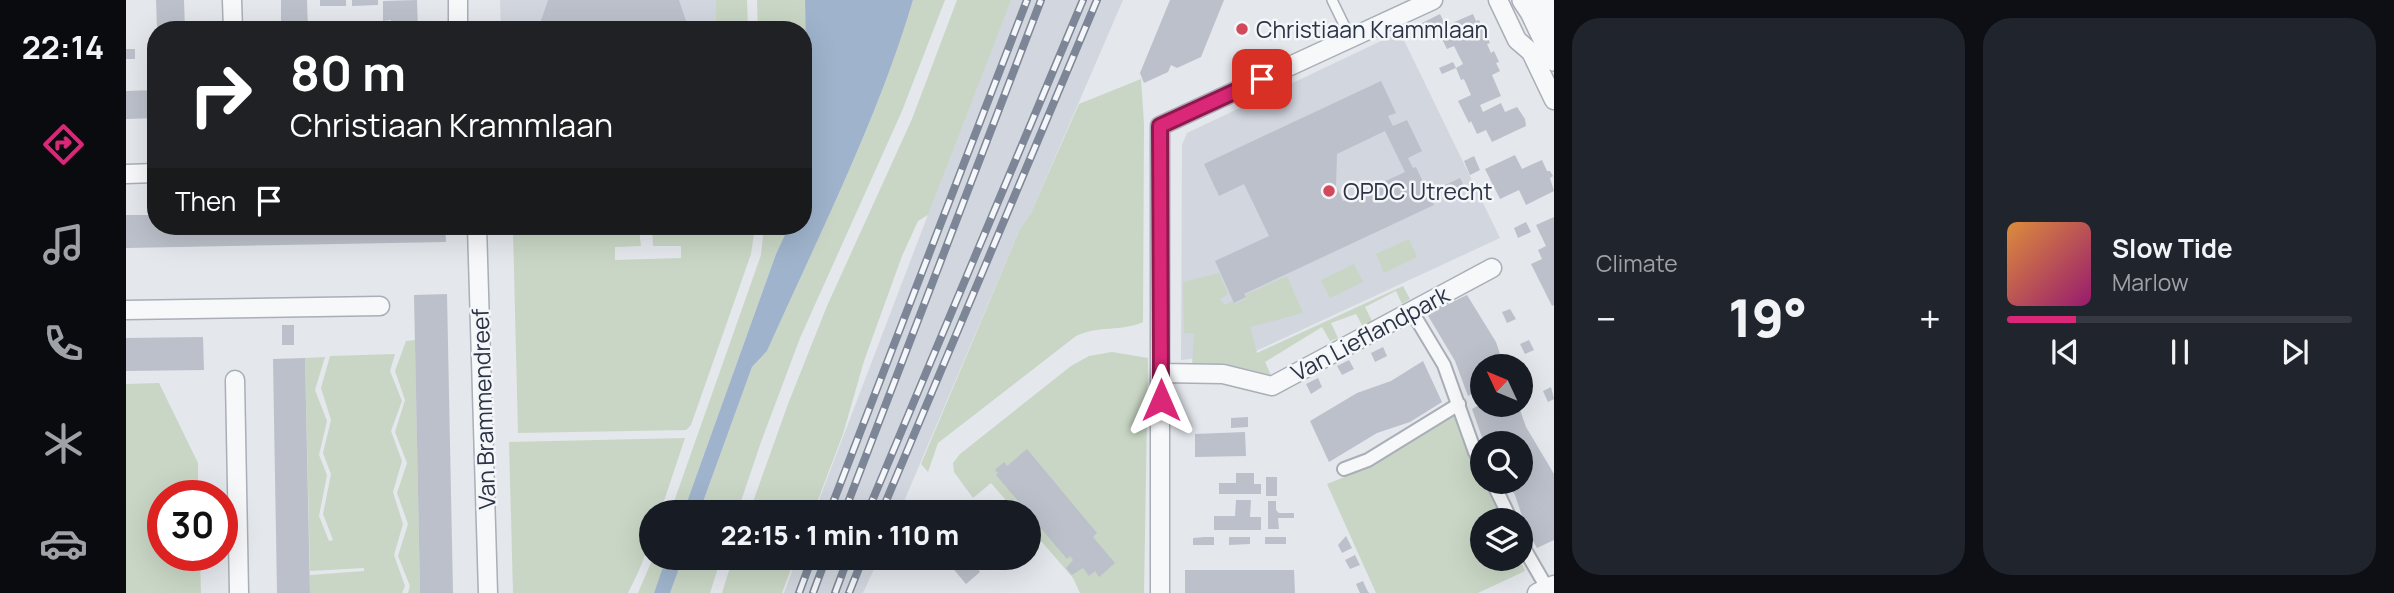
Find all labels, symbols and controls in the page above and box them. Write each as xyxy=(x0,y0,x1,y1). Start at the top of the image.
place label: Christiaan Krammlaan xyxy=(1256,13,1488,45)
marker: Christiaan Krammlaan xyxy=(1234,21,1250,37)
text: 22:14 xyxy=(22,25,104,69)
text: 80 m xyxy=(290,39,406,106)
icon: right xyxy=(175,49,266,140)
pin xyxy=(1232,49,1292,109)
icon: arrive xyxy=(1243,60,1281,98)
text: Christiaan Krammlaan xyxy=(290,103,613,147)
icon: directions xyxy=(39,120,88,169)
place label: OPDC Utrecht xyxy=(1343,175,1493,207)
icon: arrive xyxy=(250,182,288,220)
text: Then xyxy=(175,183,236,219)
marker: OPDC Utrecht xyxy=(1321,183,1337,199)
icon: music xyxy=(39,220,88,269)
text: Slow Tide xyxy=(2112,230,2233,266)
text: Climate xyxy=(1596,247,1678,279)
text: Marlow xyxy=(2112,266,2189,298)
street label: Van Lieflandpark xyxy=(1285,278,1455,388)
text: 19° xyxy=(1728,282,1807,353)
text: − xyxy=(1596,292,1617,344)
text: + xyxy=(1919,292,1941,344)
street label: Van Brammendreef xyxy=(464,308,502,510)
icon: phone xyxy=(39,319,88,368)
icon: previous xyxy=(2046,333,2084,371)
icon: pause xyxy=(2161,333,2199,371)
icon: next xyxy=(2276,333,2314,371)
north arrow xyxy=(1470,354,1533,416)
map controls xyxy=(1470,354,1533,571)
position arrow xyxy=(1124,363,1198,437)
icon: climate xyxy=(39,419,88,468)
button: search xyxy=(1470,431,1533,494)
speed limit sign: 30 xyxy=(147,480,238,571)
button: layers xyxy=(1470,508,1533,571)
text: 22:15 · 1 min · 110 m xyxy=(721,517,959,553)
icon: car xyxy=(39,519,88,568)

